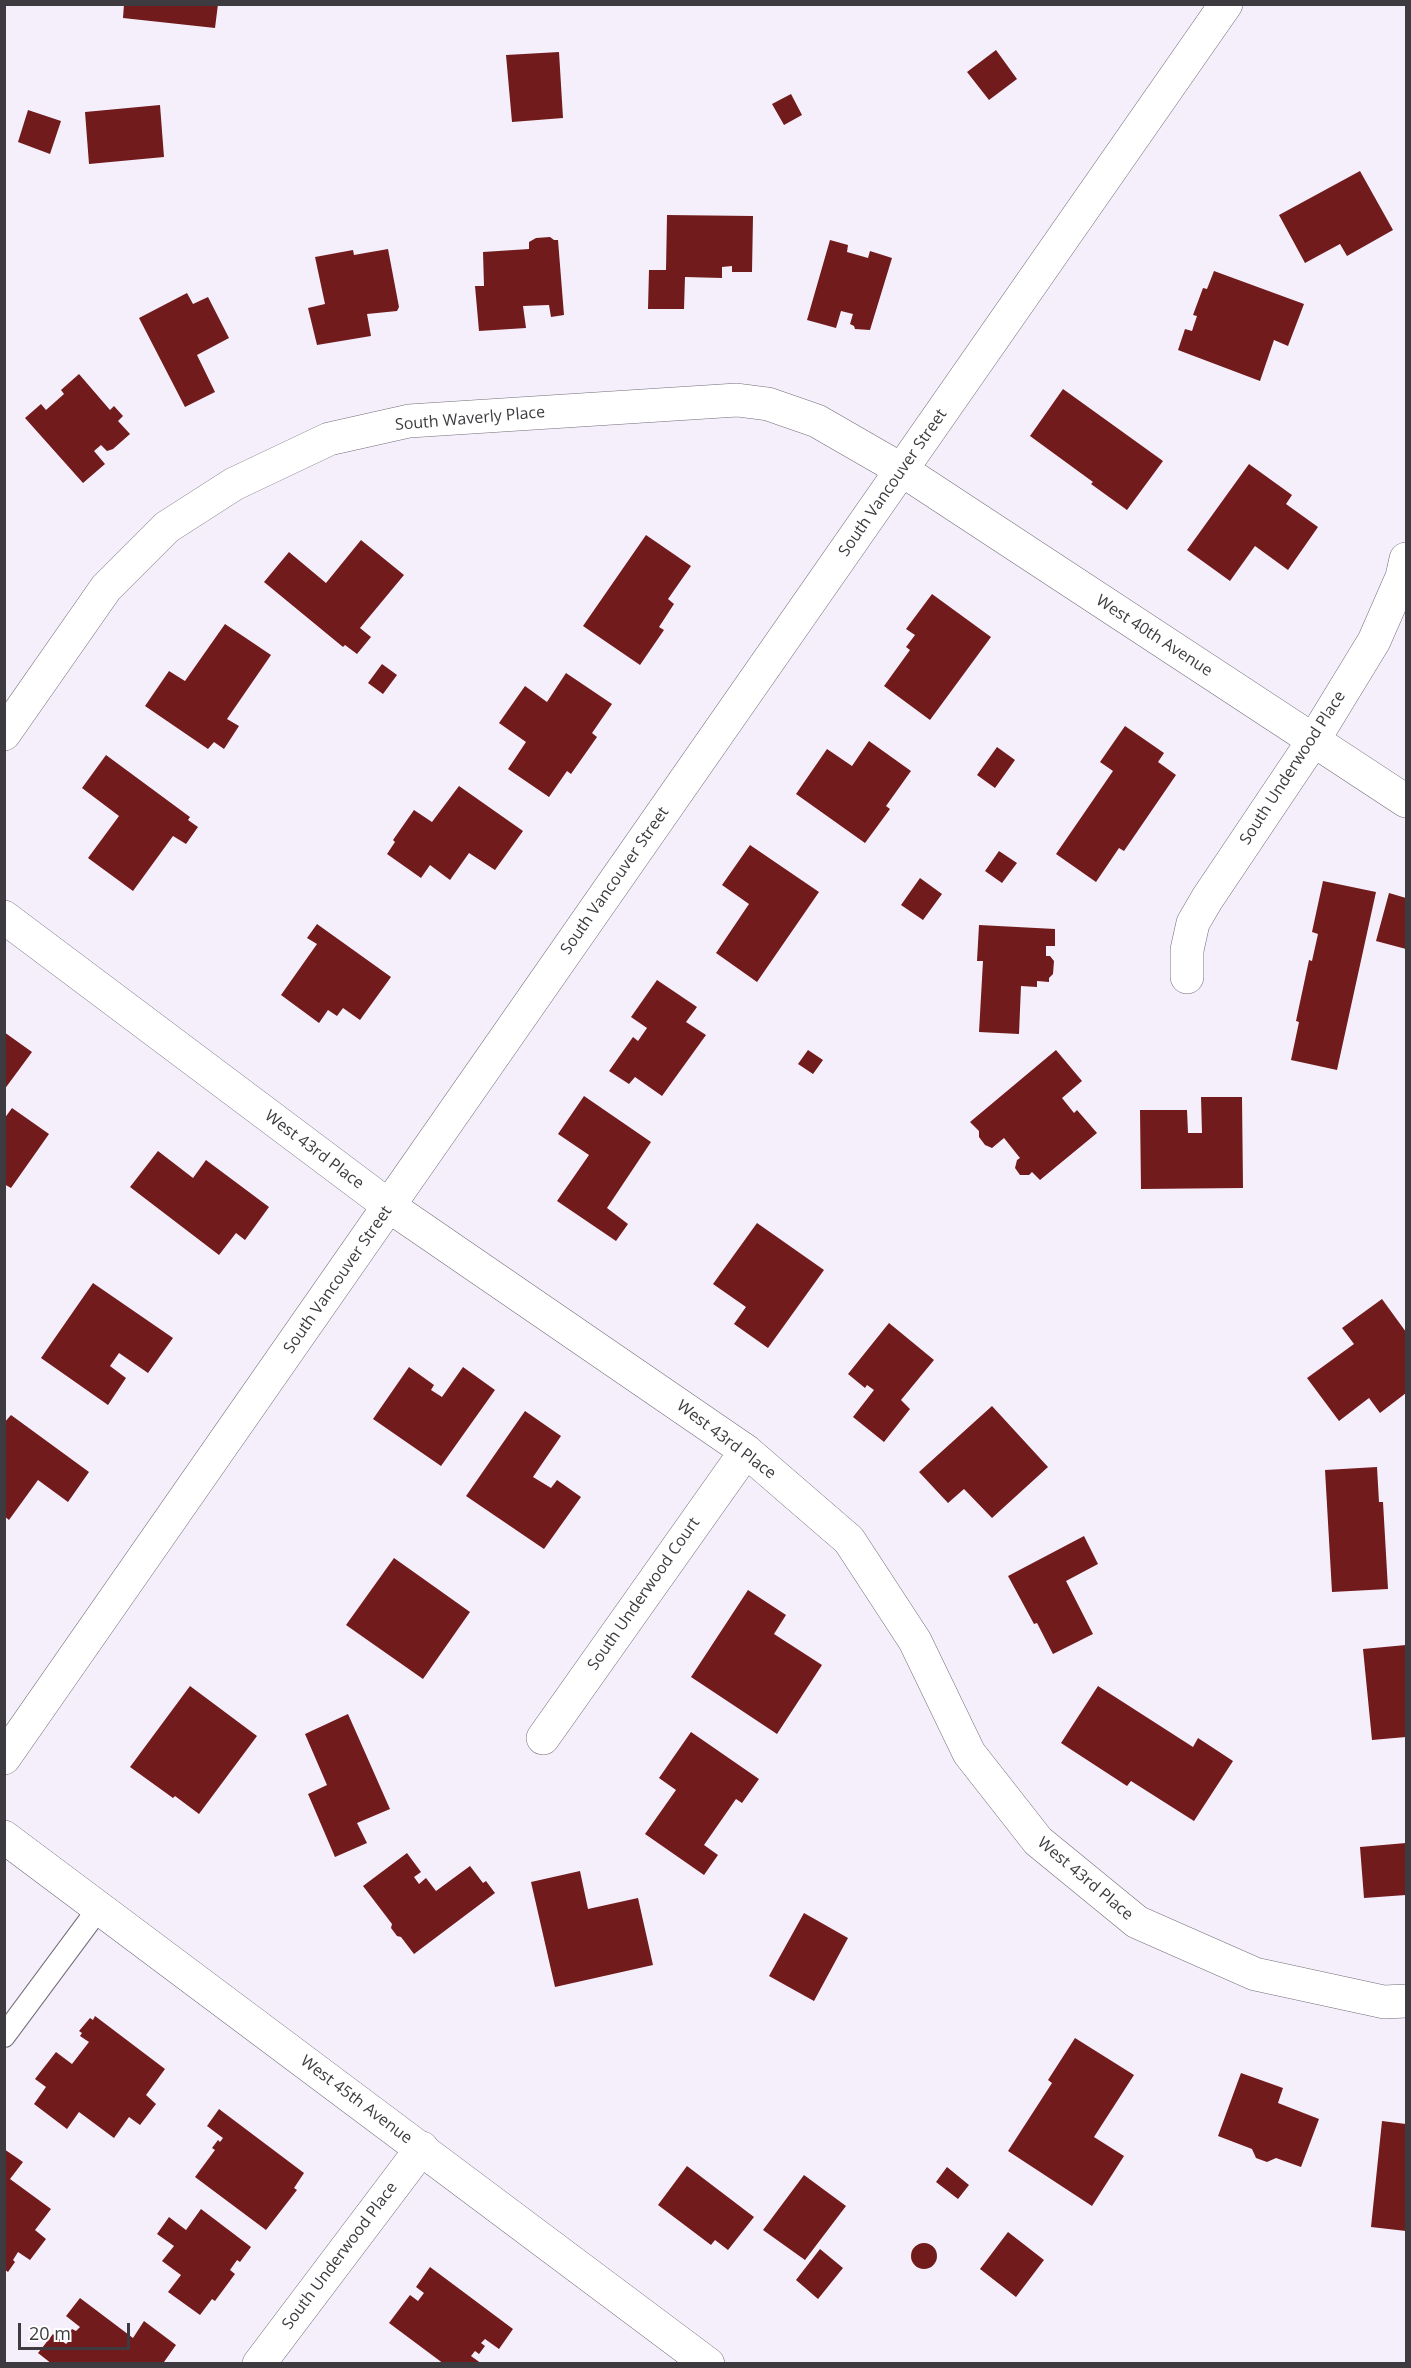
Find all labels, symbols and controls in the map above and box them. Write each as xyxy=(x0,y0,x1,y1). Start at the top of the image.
street label: South Waverly Place xyxy=(394,403,546,435)
street label: South Vancouver Street xyxy=(835,406,951,560)
street label: West 40th Avenue xyxy=(1092,591,1216,681)
street label: South Underwood Place xyxy=(1236,688,1350,848)
street label: South Vancouver Street xyxy=(557,804,673,958)
street label: West 43rd Place xyxy=(261,1106,367,1194)
street label: South Vancouver Street xyxy=(280,1203,396,1357)
street label: West 43rd Place xyxy=(673,1396,779,1484)
street label: South Underwood Court xyxy=(584,1514,704,1674)
street label: West 43rd Place xyxy=(1033,1833,1137,1925)
street label: West 45th Avenue xyxy=(296,2052,416,2148)
street label: South Underwood Place xyxy=(278,2179,402,2333)
scale bar xyxy=(21,2311,134,2349)
text: 20 m xyxy=(29,2321,71,2345)

